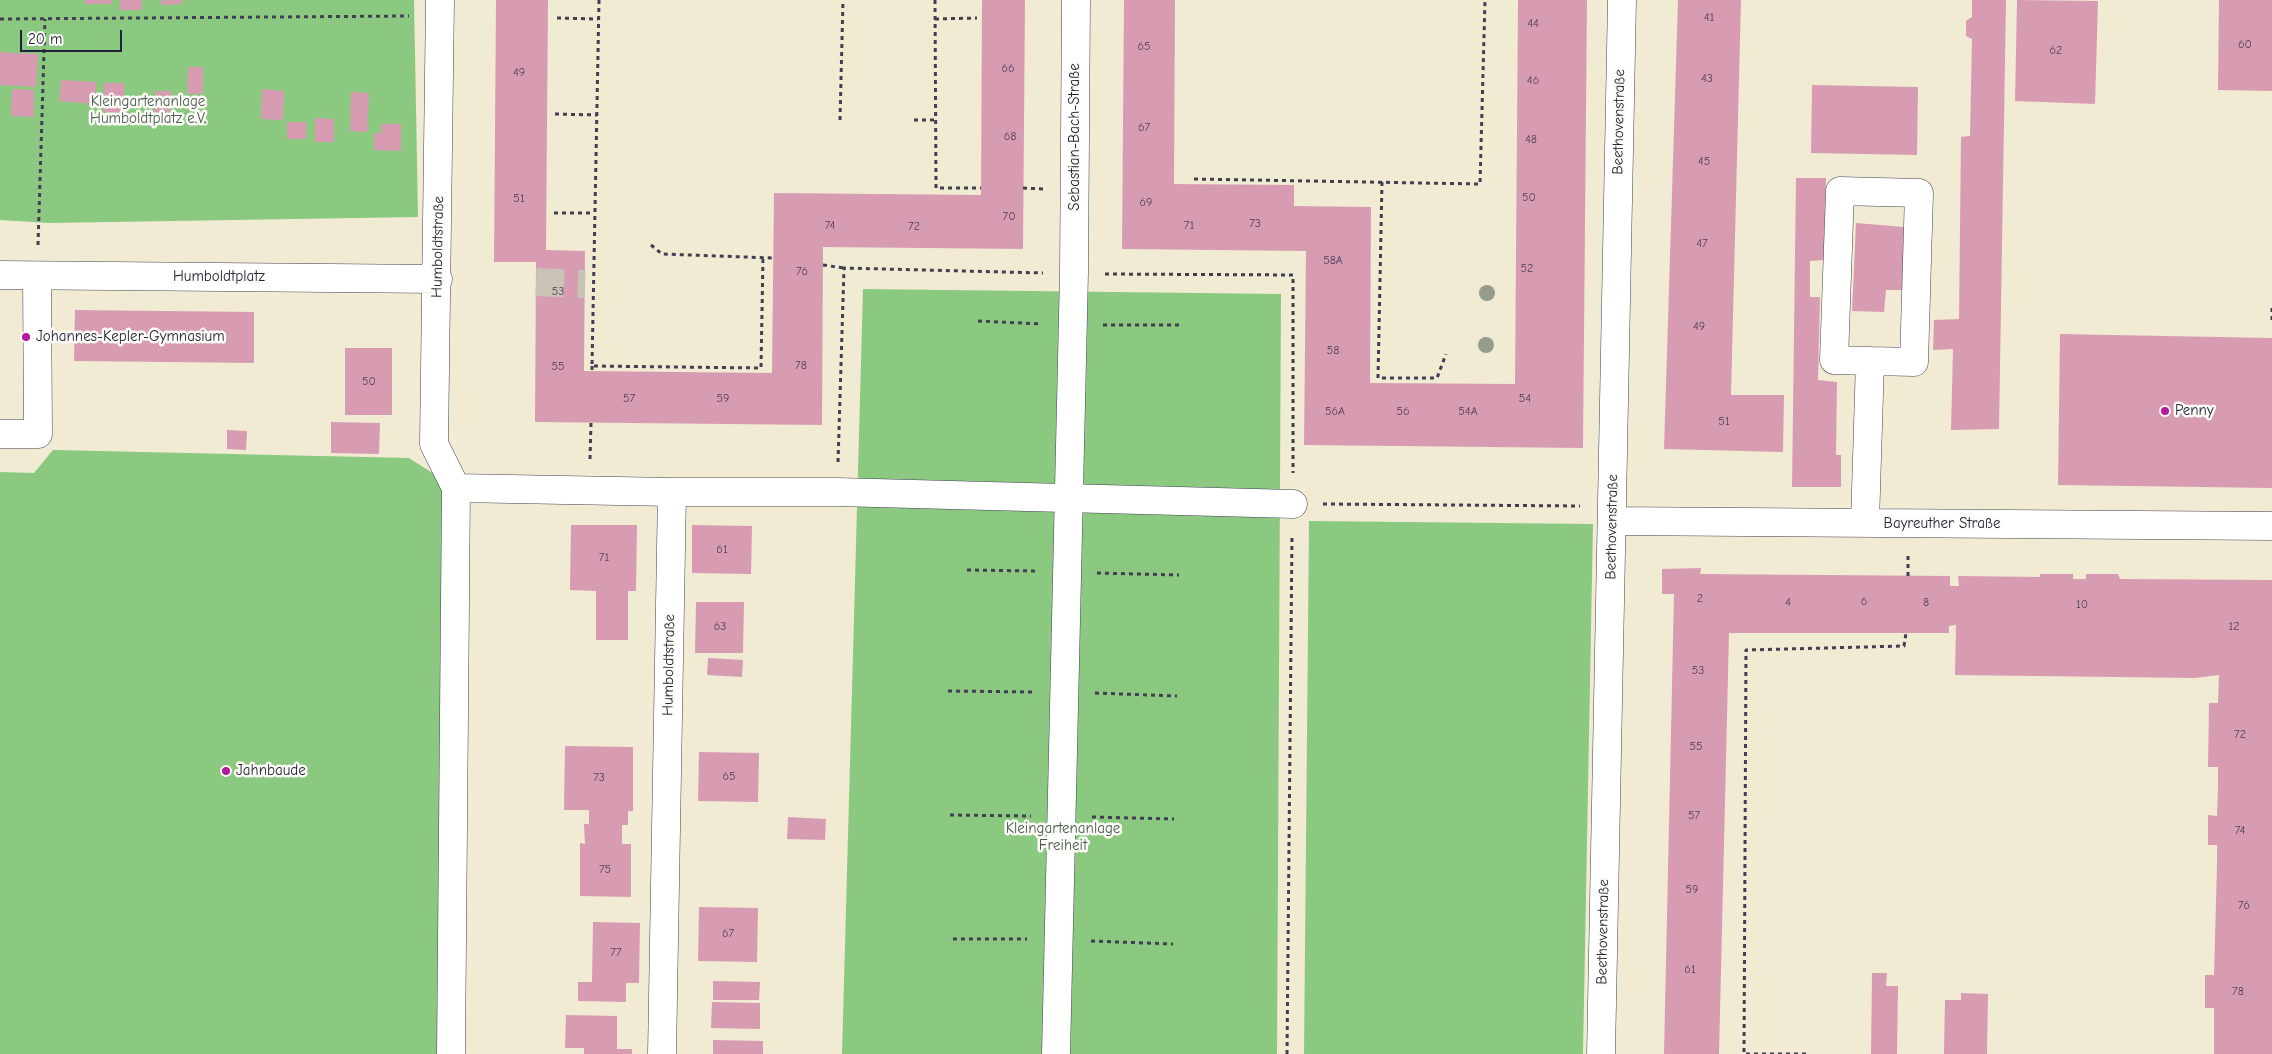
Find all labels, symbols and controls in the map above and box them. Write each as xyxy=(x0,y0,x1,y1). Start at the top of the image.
house number: 41 xyxy=(1704,11,1714,25)
house number: 44 xyxy=(1527,17,1539,31)
scale bar xyxy=(22,20,125,52)
text: 20 m xyxy=(28,30,62,48)
house number: 60 xyxy=(2238,38,2252,52)
house number: 65 xyxy=(1137,40,1151,54)
house number: 62 xyxy=(2050,44,2062,58)
house number: 66 xyxy=(1001,62,1015,76)
street label: Sebastian-Bach-Straße xyxy=(1066,63,1084,211)
house number: 49 xyxy=(513,66,525,80)
street label: Beethovenstraße xyxy=(1609,69,1629,175)
house number: 43 xyxy=(1701,72,1713,86)
house number: 46 xyxy=(1527,74,1539,88)
park label: Kleingartenanlage Humboldtplatz e.V. xyxy=(90,93,206,128)
house number: 67 xyxy=(1138,121,1150,135)
house number: 68 xyxy=(1004,130,1016,144)
house number: 48 xyxy=(1525,133,1537,147)
house number: 45 xyxy=(1698,155,1710,169)
house number: 50 xyxy=(1522,191,1536,205)
house number: 51 xyxy=(513,192,525,206)
street label: Humboldtstraße xyxy=(428,196,448,298)
house number: 69 xyxy=(1140,196,1152,210)
house number: 70 xyxy=(1003,210,1015,224)
house number: 73 xyxy=(1249,217,1261,231)
house number: 74 xyxy=(825,219,835,233)
house number: 71 xyxy=(1184,219,1194,233)
house number: 72 xyxy=(908,220,920,234)
house number: 47 xyxy=(1696,237,1708,251)
house number: 58A xyxy=(1323,254,1343,268)
house number: 52 xyxy=(1521,262,1533,276)
house number: 76 xyxy=(796,265,808,279)
street label: Humboldtplatz xyxy=(173,268,265,286)
house number: 53 xyxy=(552,285,564,299)
house number: 49 xyxy=(1693,320,1705,334)
place label: Johannes-Kepler-Gymnasium xyxy=(36,328,225,346)
marker: Johannes-Kepler-Gymnasium xyxy=(20,331,32,343)
house number: 58 xyxy=(1327,344,1339,358)
house number: 78 xyxy=(795,359,807,373)
house number: 55 xyxy=(551,360,565,374)
house number: 50 xyxy=(362,375,376,389)
house number: 57 xyxy=(623,392,635,406)
house number: 59 xyxy=(717,392,729,406)
house number: 54 xyxy=(1519,392,1531,406)
place label: Penny xyxy=(2175,402,2214,420)
house number: 56A xyxy=(1325,405,1345,419)
house number: 56 xyxy=(1396,405,1410,419)
house number: 54A xyxy=(1458,405,1478,419)
marker: Penny xyxy=(2159,405,2171,417)
house number: 51 xyxy=(1718,415,1730,429)
street label: Beethovenstraße xyxy=(1602,474,1622,580)
street label: Bayreuther Straße xyxy=(1884,515,2000,533)
house number: 61 xyxy=(716,543,728,557)
house number: 71 xyxy=(599,551,609,565)
house number: 2 xyxy=(1697,592,1703,606)
house number: 6 xyxy=(1861,595,1867,609)
house number: 4 xyxy=(1785,596,1791,610)
house number: 8 xyxy=(1923,596,1929,610)
house number: 10 xyxy=(2076,598,2088,612)
street label: Humboldtstraße xyxy=(659,614,679,716)
house number: 63 xyxy=(714,620,726,634)
house number: 12 xyxy=(2228,620,2240,634)
house number: 53 xyxy=(1692,664,1704,678)
house number: 72 xyxy=(2234,728,2246,742)
house number: 55 xyxy=(1689,740,1703,754)
place label: Jahnbaude xyxy=(236,762,306,780)
marker: Jahnbaude xyxy=(220,765,232,777)
house number: 65 xyxy=(722,770,736,784)
house number: 73 xyxy=(593,771,605,785)
house number: 57 xyxy=(1688,809,1700,823)
park label: Kleingartenanlage Freiheit xyxy=(1006,820,1120,855)
house number: 74 xyxy=(2235,824,2245,838)
house number: 75 xyxy=(599,863,611,877)
street label: Beethovenstraße xyxy=(1593,879,1613,985)
house number: 59 xyxy=(1686,883,1698,897)
house number: 76 xyxy=(2238,899,2250,913)
house number: 67 xyxy=(722,927,734,941)
house number: 77 xyxy=(610,946,622,960)
house number: 61 xyxy=(1684,963,1696,977)
house number: 78 xyxy=(2232,985,2244,999)

